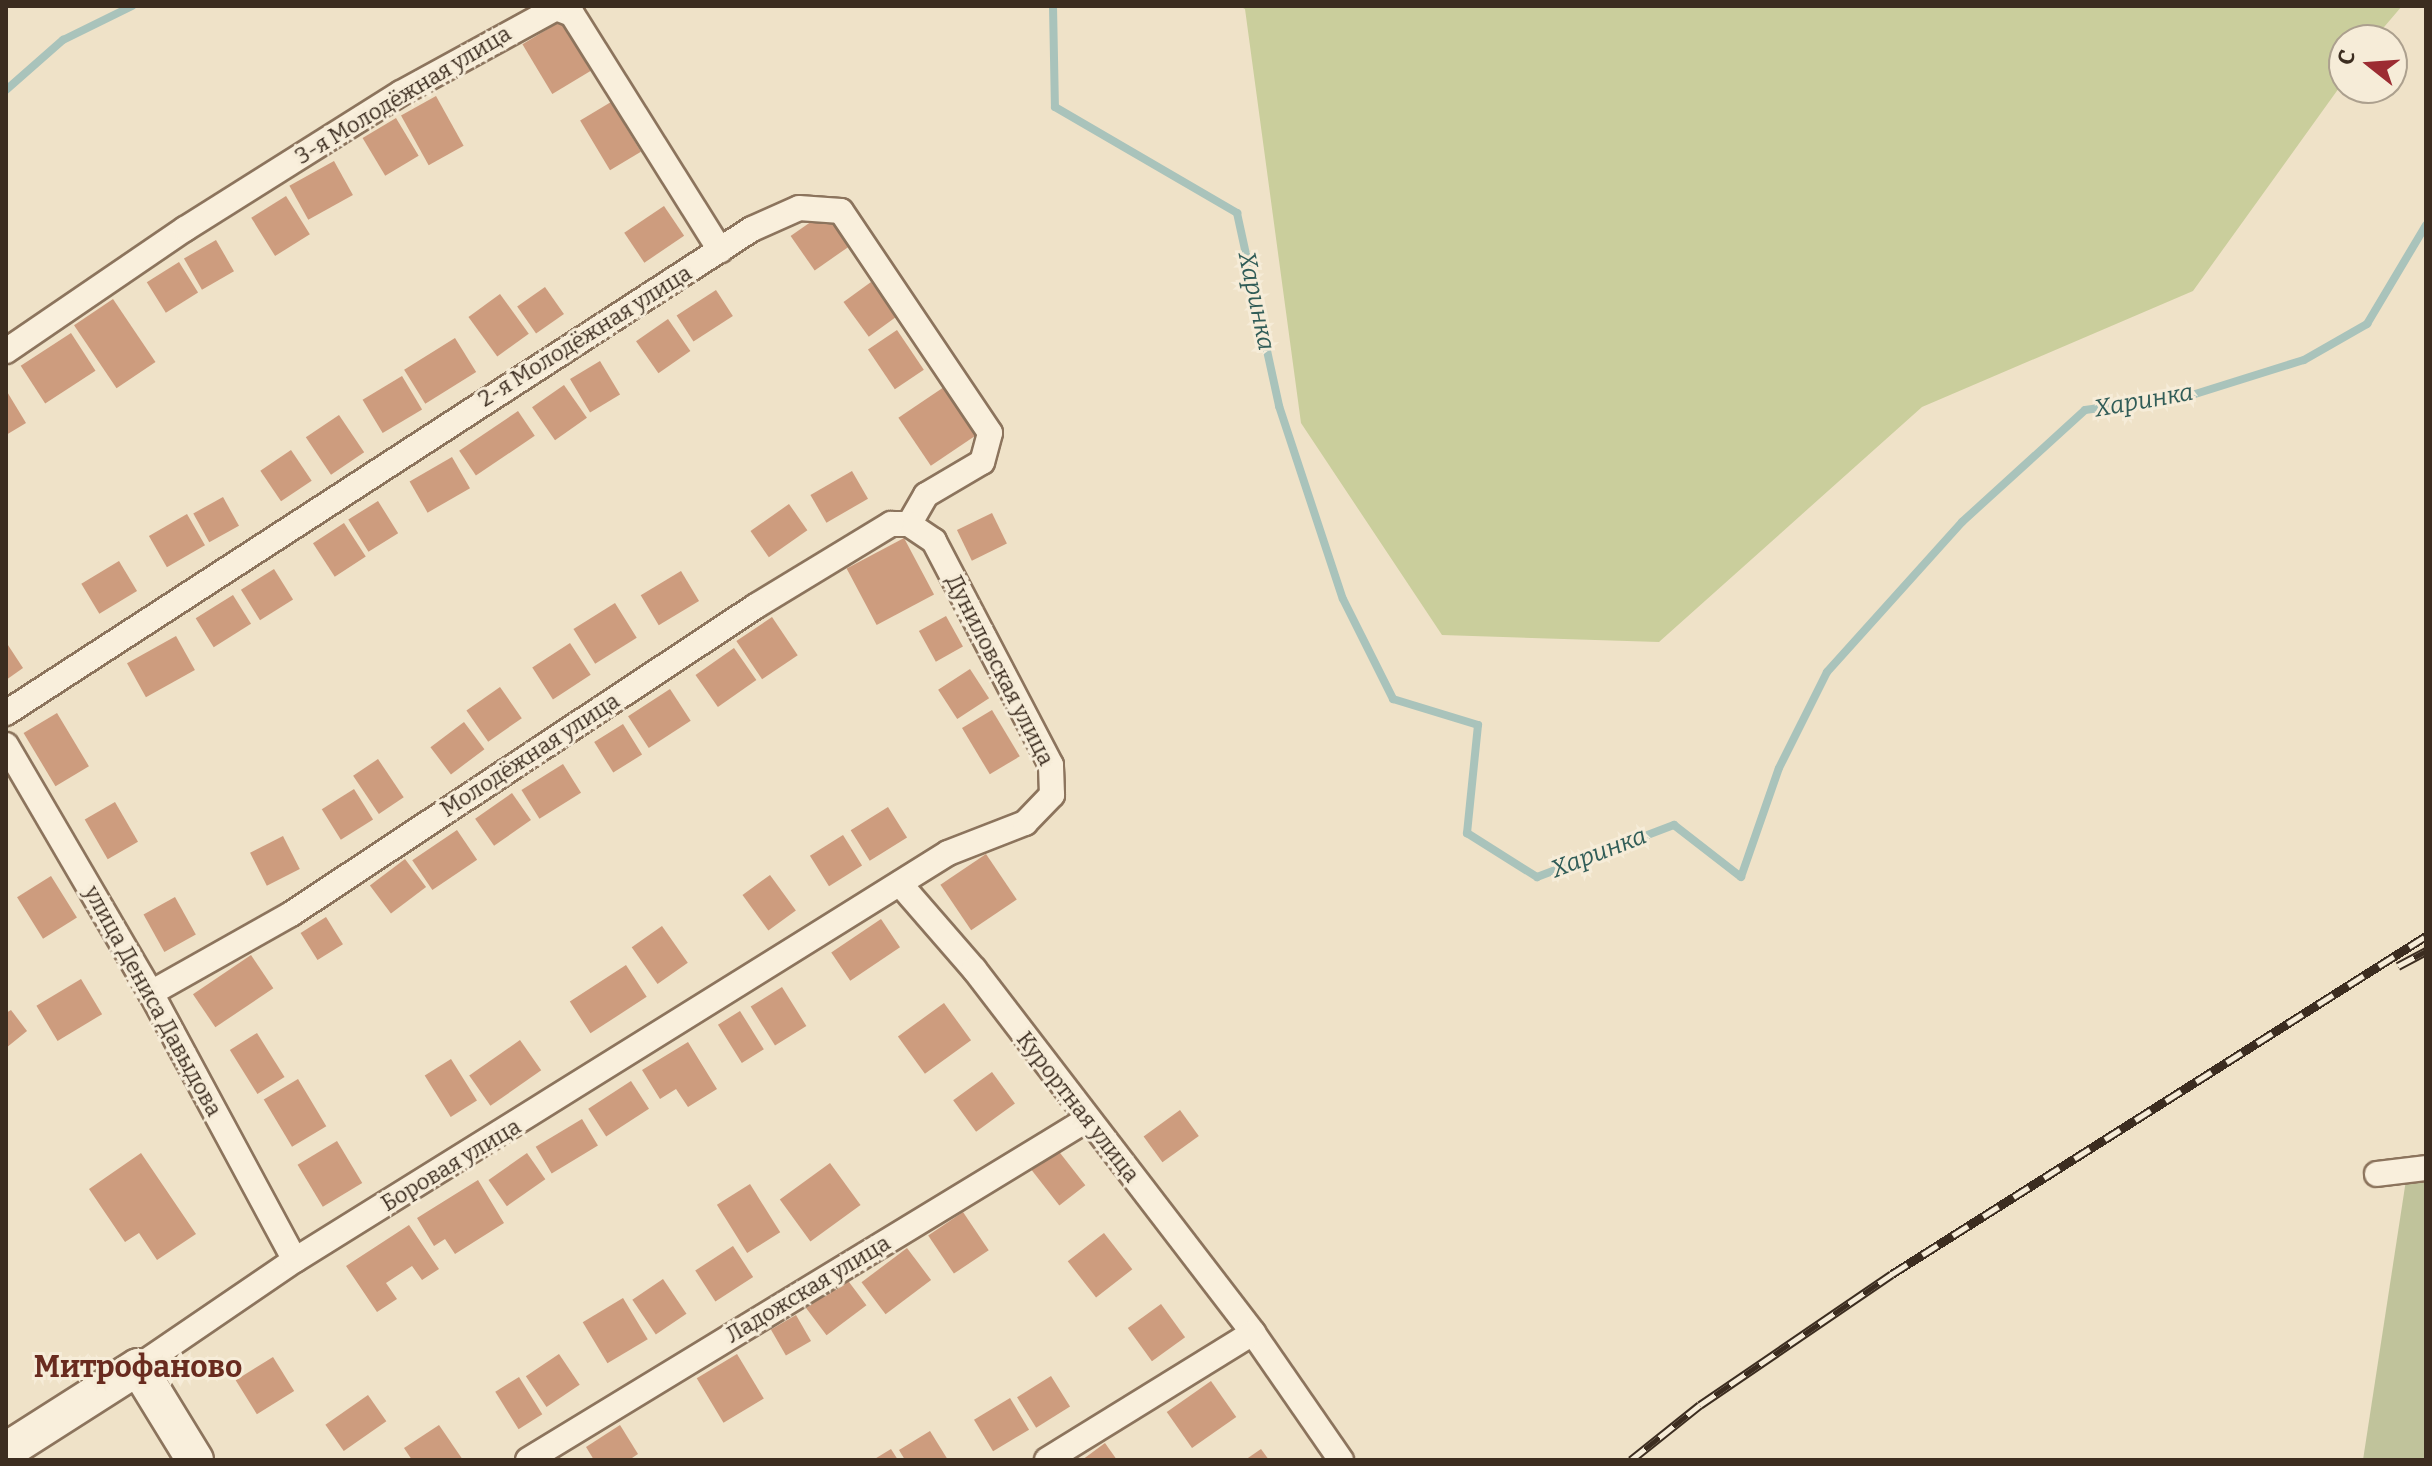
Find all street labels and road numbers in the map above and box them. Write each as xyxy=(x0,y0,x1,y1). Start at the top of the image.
street label: 3-я Молодёжная улица xyxy=(290,20,516,170)
street label: 2-я Молодёжная улица xyxy=(474,260,696,412)
street label: Дуниловская улица xyxy=(941,570,1059,770)
street label: Молодёжная улица xyxy=(436,687,624,823)
street label: улица Дениса Давыдова xyxy=(79,881,227,1121)
street label: Курортная улица xyxy=(1011,1027,1145,1187)
street label: Боровая улица xyxy=(377,1113,525,1217)
street label: Ладожская улица xyxy=(721,1230,895,1348)

